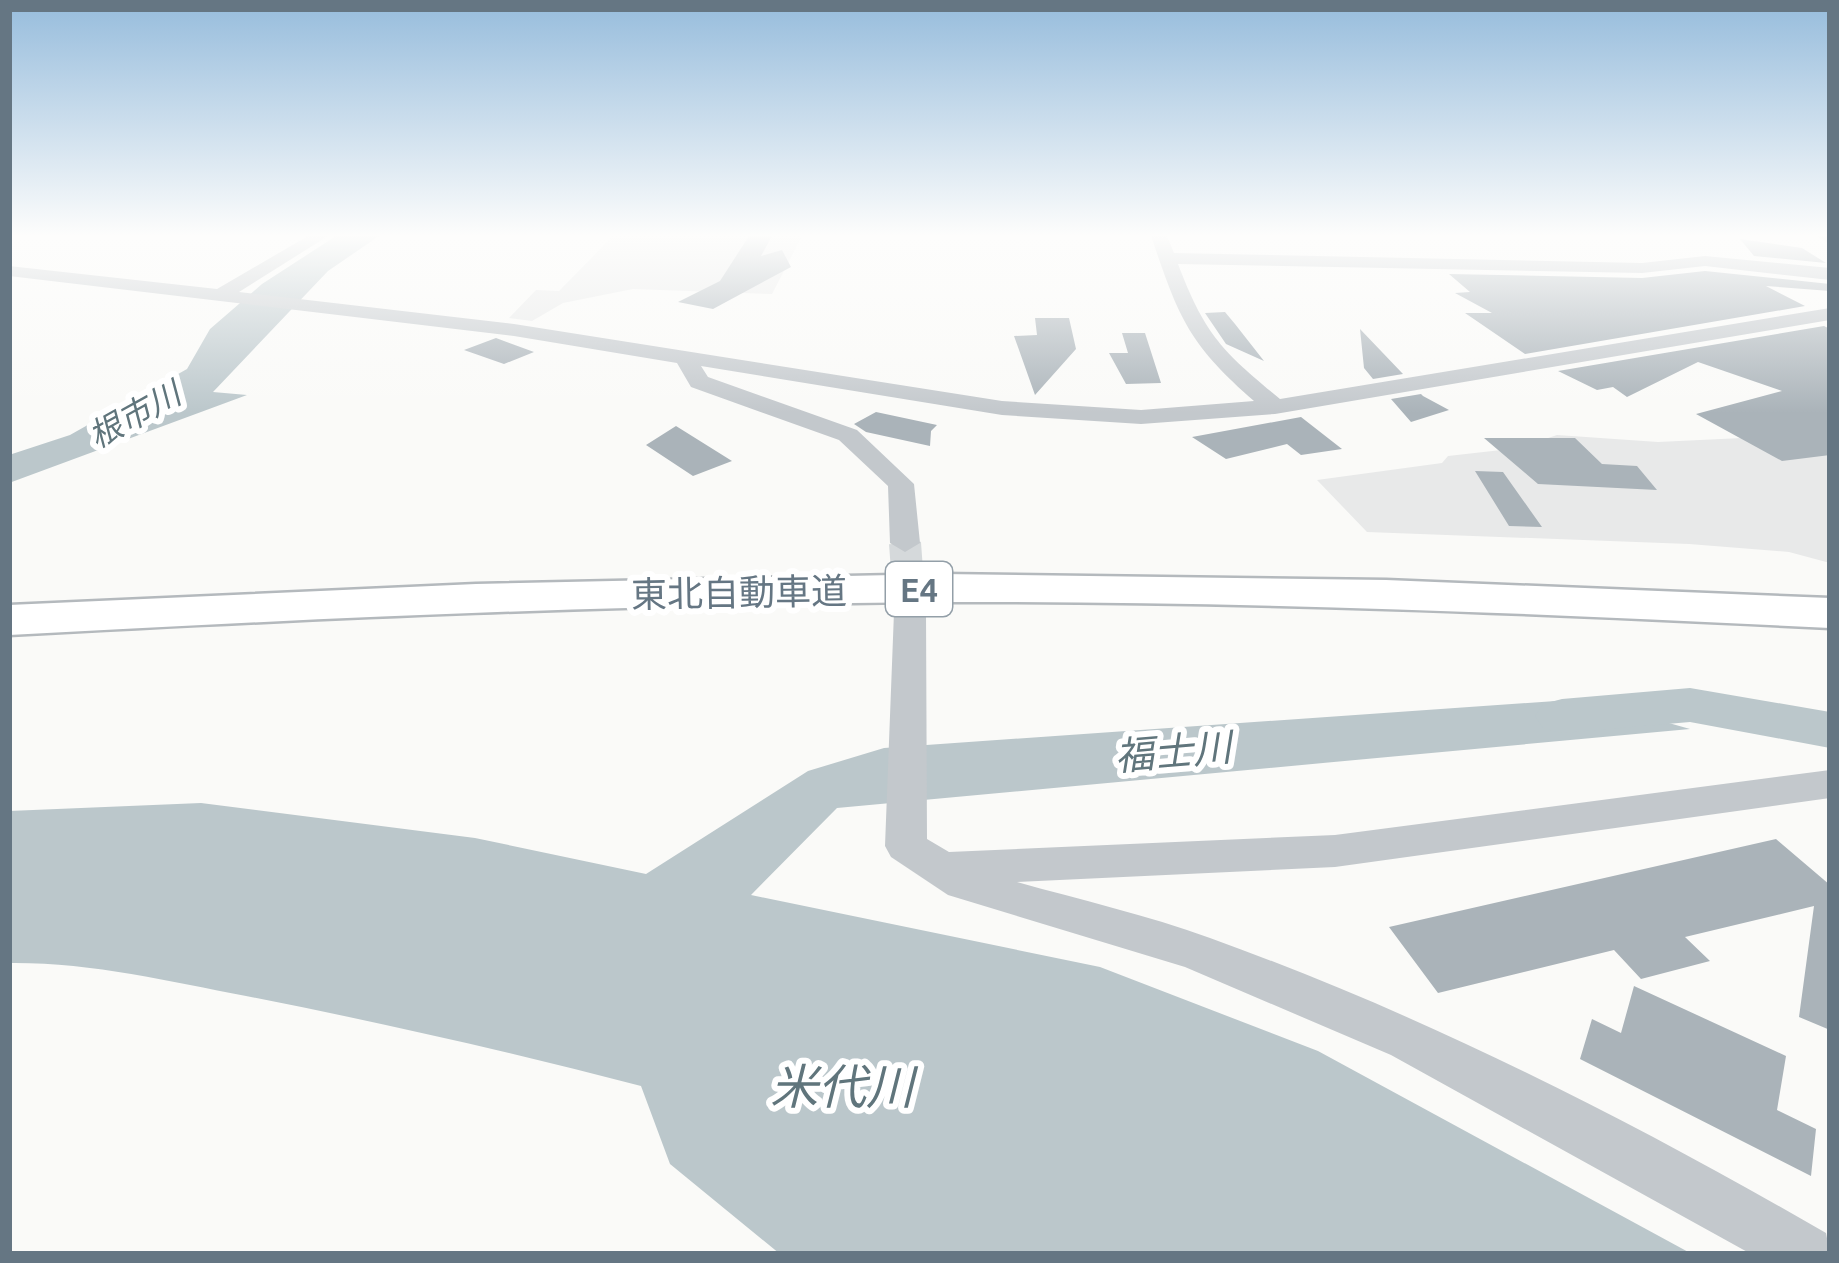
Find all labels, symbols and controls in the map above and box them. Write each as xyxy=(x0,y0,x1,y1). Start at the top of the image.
water label: 根市川 xyxy=(82,372,189,454)
road number: E4 xyxy=(886,562,952,616)
street label: 東北自動車道 xyxy=(631,570,847,614)
water label: 福士川 xyxy=(1113,724,1237,778)
water label: 米代川 xyxy=(770,1059,919,1113)

